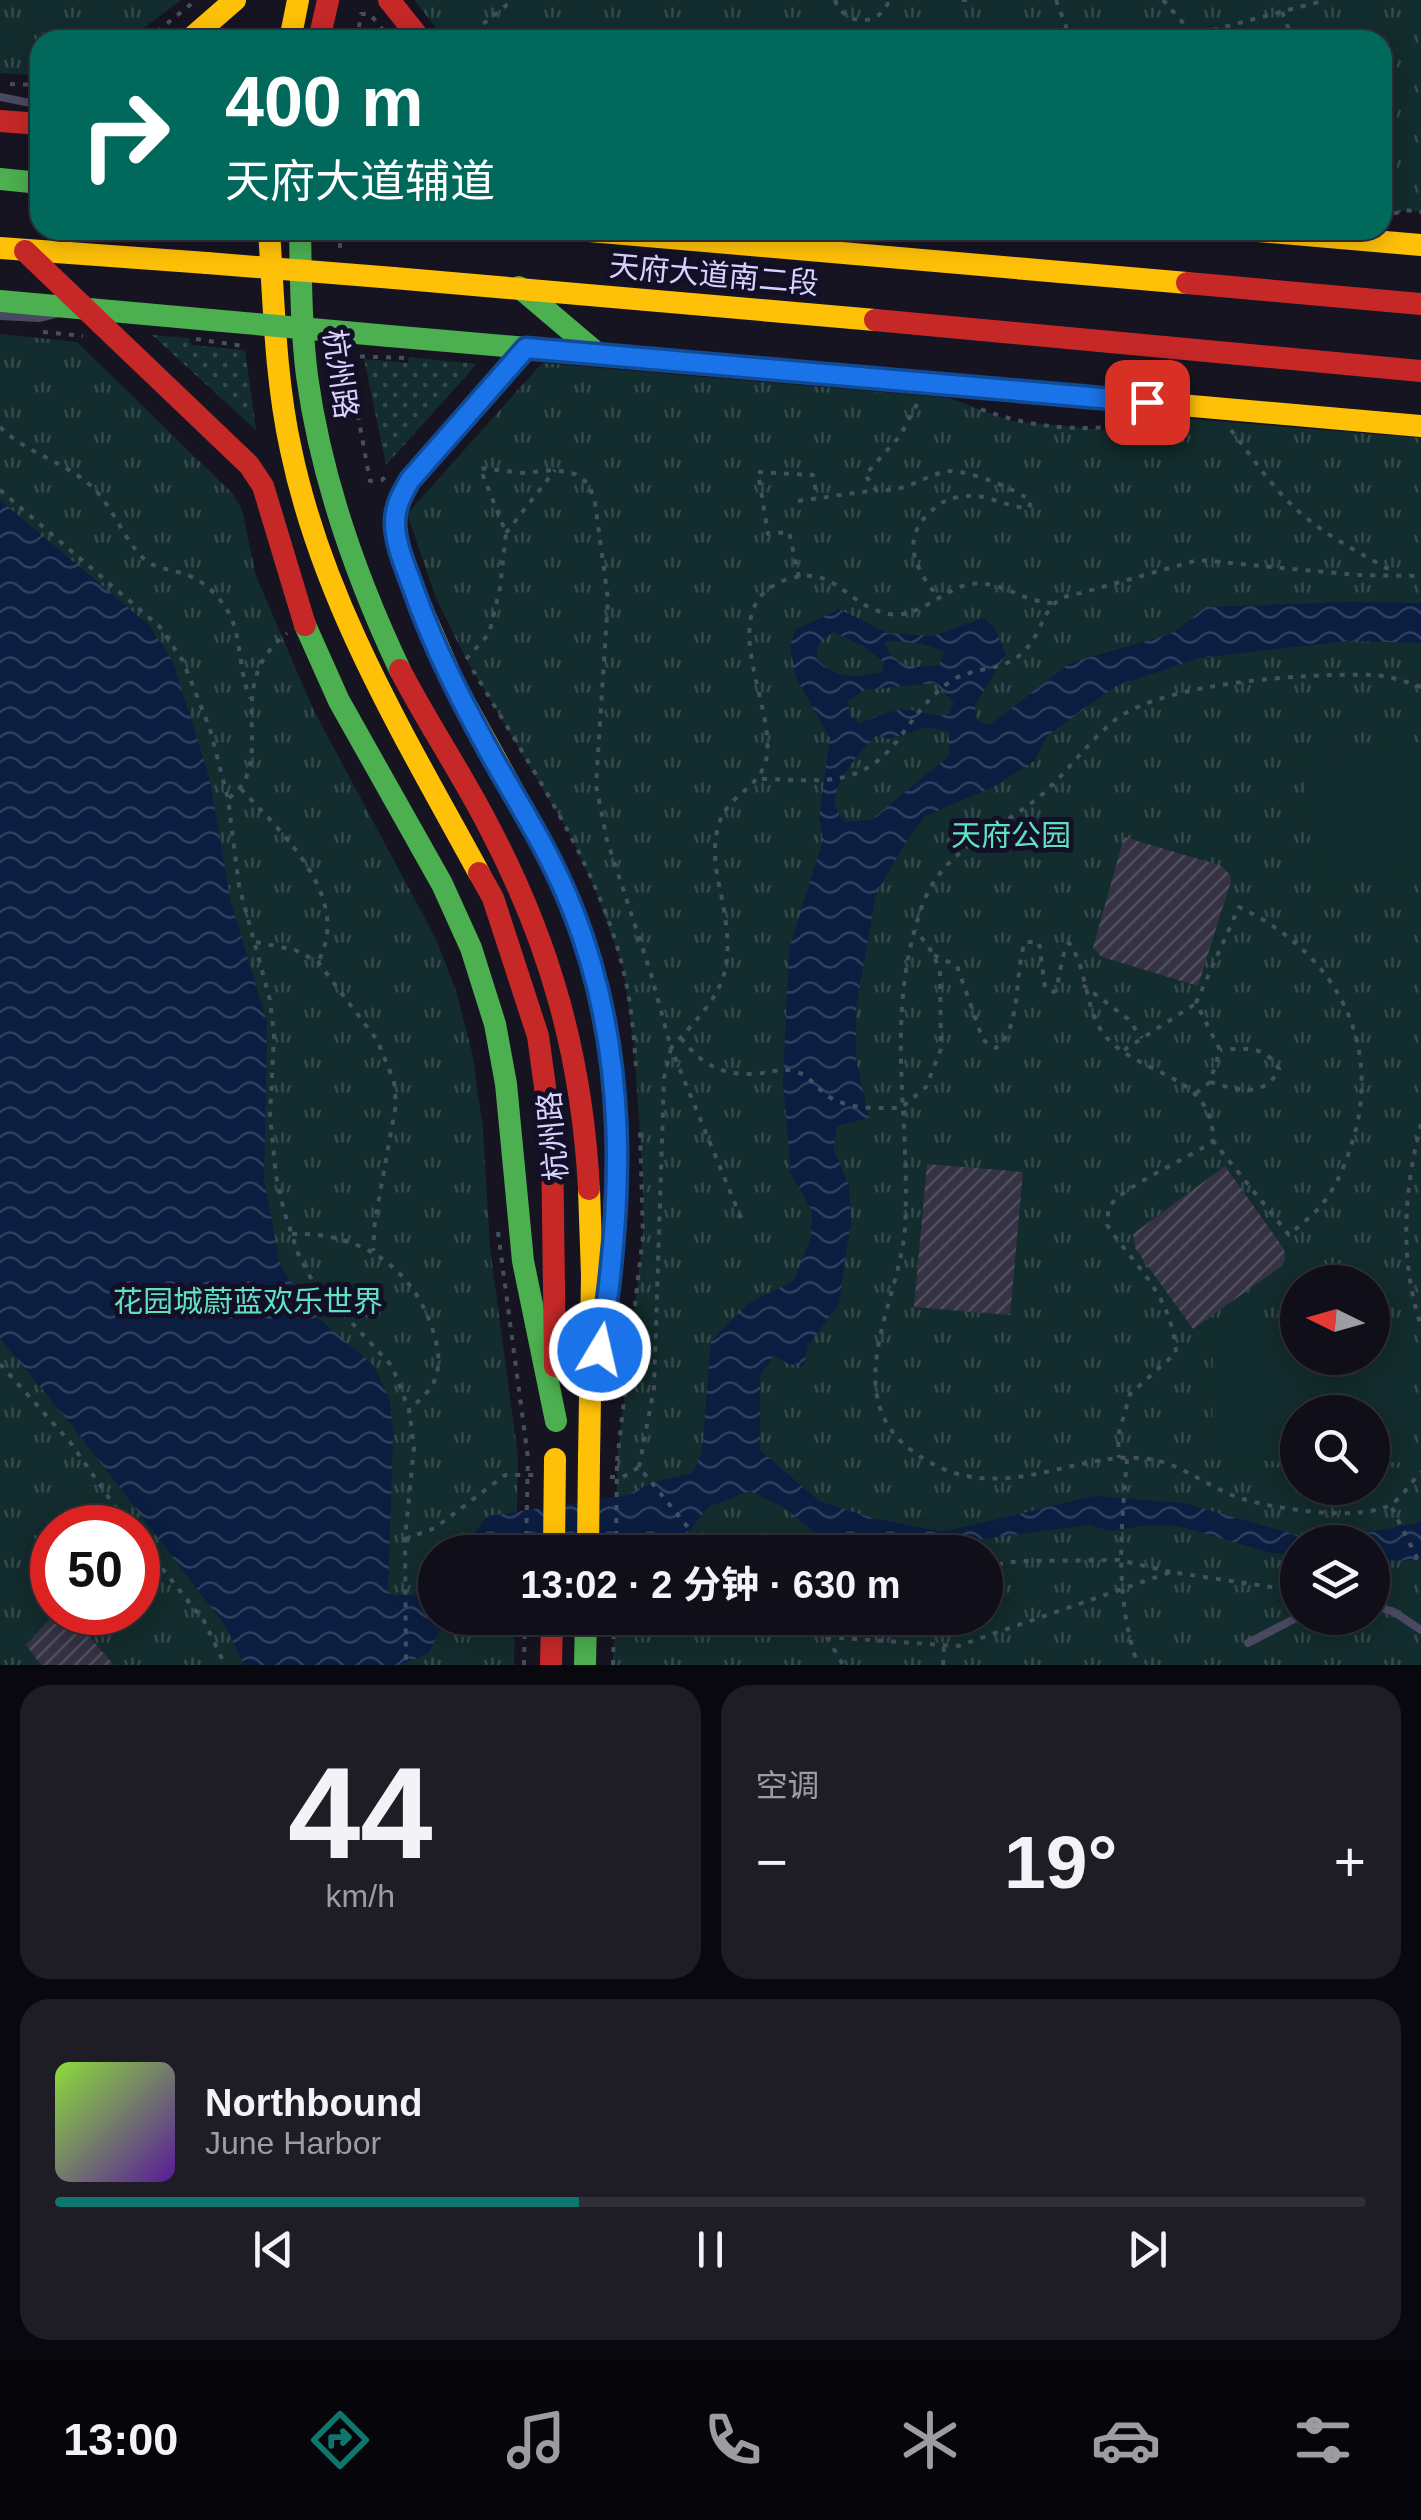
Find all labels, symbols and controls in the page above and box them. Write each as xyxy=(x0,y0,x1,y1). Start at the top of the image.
text: 400 m xyxy=(225,63,423,141)
icon: right xyxy=(60,70,190,200)
text: 天府大道辅道 xyxy=(225,156,495,207)
street label: 天府大道南二段 xyxy=(608,249,820,300)
street label: 杭州路 xyxy=(318,327,363,421)
pin xyxy=(1105,360,1190,445)
icon: arrive xyxy=(1120,375,1175,430)
park label: 天府公园 xyxy=(951,819,1071,852)
street label: 杭州路 xyxy=(532,1090,573,1182)
north arrow xyxy=(1280,1265,1390,1375)
map controls xyxy=(1280,1265,1390,1635)
park label: 花园城蔚蓝欢乐世界 xyxy=(113,1285,383,1318)
position arrow xyxy=(548,1298,652,1402)
button: search xyxy=(1280,1395,1390,1505)
speed limit sign: 50 xyxy=(30,1505,160,1635)
button: layers xyxy=(1280,1525,1390,1635)
text: 13:02 · 2 分钟 · 630 m xyxy=(520,1564,901,1606)
text: 44 xyxy=(288,1740,433,1886)
text: 空调 xyxy=(756,1768,820,1804)
text: 19° xyxy=(1004,1820,1117,1904)
text: − xyxy=(756,1831,788,1893)
text: + xyxy=(1334,1831,1366,1893)
text: km/h xyxy=(326,1878,395,1914)
text: Northbound xyxy=(205,2082,422,2124)
text: June Harbor xyxy=(205,2125,381,2161)
icon: previous xyxy=(246,2222,301,2277)
icon: pause xyxy=(683,2222,738,2277)
icon: next xyxy=(1120,2222,1175,2277)
icon: directions xyxy=(305,2405,375,2475)
icon: music xyxy=(501,2405,571,2475)
icon: phone xyxy=(698,2405,768,2475)
icon: climate xyxy=(895,2405,965,2475)
icon: car xyxy=(1091,2405,1161,2475)
icon: filters xyxy=(1288,2405,1358,2475)
text: 13:00 xyxy=(63,2414,178,2465)

